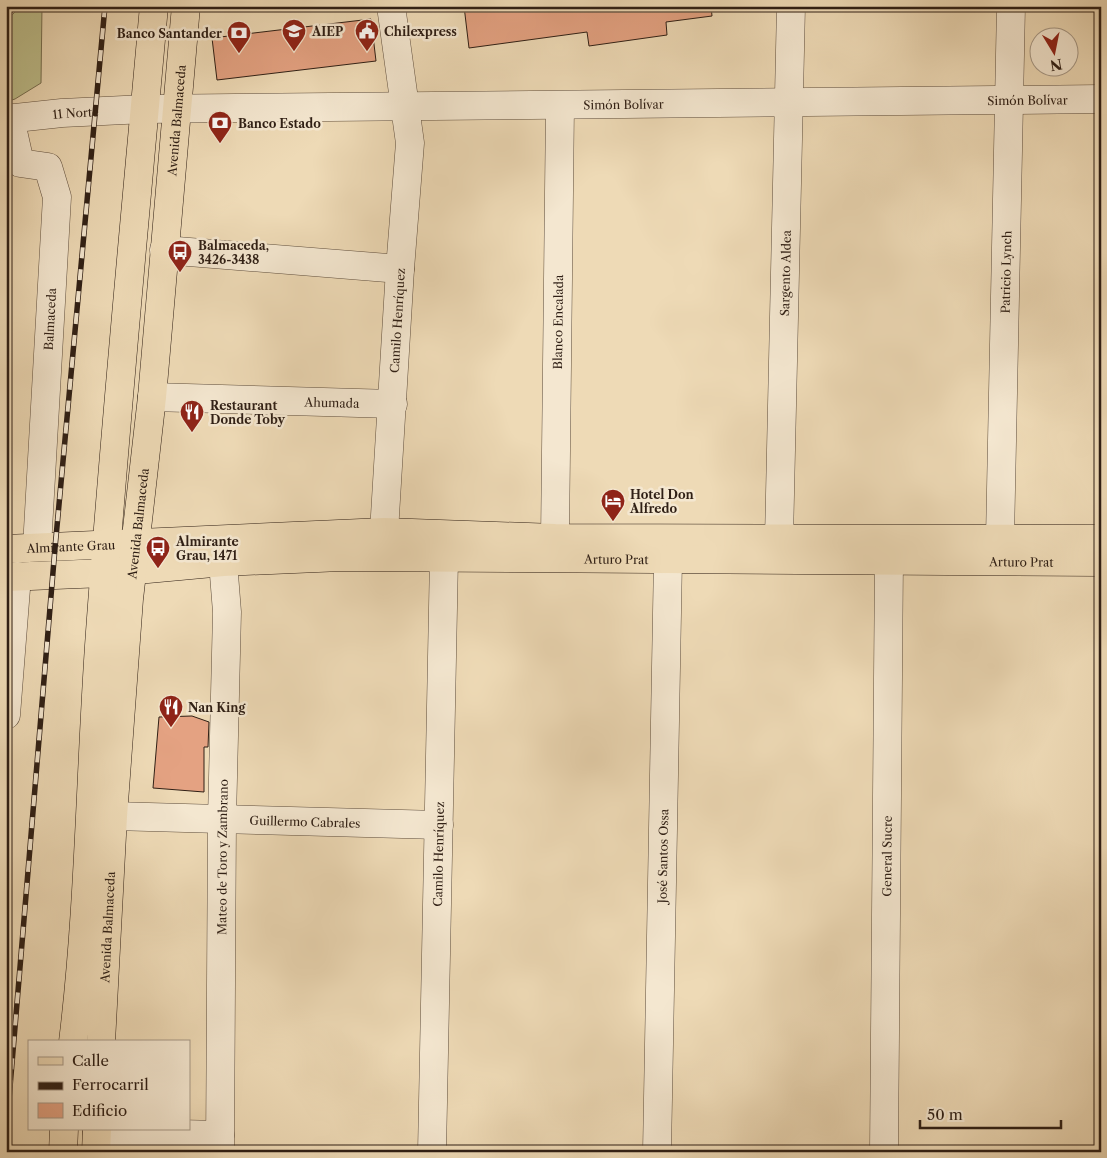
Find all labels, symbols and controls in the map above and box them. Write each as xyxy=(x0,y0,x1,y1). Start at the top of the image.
school or university icon: AIEP xyxy=(281,18,307,52)
public building icon: Chilexpress xyxy=(354,18,380,52)
bank icon: Banco Santander xyxy=(226,20,252,54)
place label: AIEP xyxy=(311,24,343,39)
place label: Chilexpress xyxy=(384,24,457,39)
place label: Banco Santander xyxy=(117,26,222,41)
north arrow xyxy=(1030,28,1080,78)
text: N xyxy=(1049,55,1064,75)
street label: Avenida Balmaceda xyxy=(164,63,188,177)
street label: Simón Bolívar xyxy=(987,92,1068,108)
street label: Simón Bolívar xyxy=(583,96,664,112)
street label: 11 Norte xyxy=(52,104,99,121)
bank icon: Banco Estado xyxy=(207,110,233,144)
place label: Banco Estado xyxy=(238,116,321,131)
street label: Sargento Aldea xyxy=(777,229,793,316)
street label: Patricio Lynch xyxy=(997,230,1014,314)
place label: Balmaceda, 3426-3438 xyxy=(198,238,269,267)
bus stop icon: Balmaceda, 3426-3438 xyxy=(167,239,193,273)
street label: Camilo Henríquez xyxy=(386,267,408,373)
street label: Blanco Encalada xyxy=(549,274,566,369)
street label: Balmaceda xyxy=(41,287,59,351)
street label: Ahumada xyxy=(303,394,360,411)
place label: Restaurant Donde Toby xyxy=(210,398,286,427)
restaurant icon: Restaurant Donde Toby xyxy=(179,399,205,433)
street label: Avenida Balmaceda xyxy=(124,467,151,581)
place label: Hotel Don Alfredo xyxy=(629,487,695,516)
hotel icon: Hotel Don Alfredo xyxy=(600,488,626,522)
place label: Almirante Grau, 1471 xyxy=(175,534,239,563)
bus stop icon: Almirante Grau, 1471 xyxy=(145,535,171,569)
street label: Almirante Grau xyxy=(25,537,116,556)
street label: Arturo Prat xyxy=(583,551,649,567)
street label: Arturo Prat xyxy=(988,554,1054,569)
restaurant icon: Nan King xyxy=(158,694,184,728)
place label: Nan King xyxy=(188,700,246,715)
street label: Mateo de Toro y Zambrano xyxy=(214,779,230,935)
street label: Camilo Henríquez xyxy=(429,801,447,907)
street label: José Santos Ossa xyxy=(654,808,671,905)
street label: Guillermo Cabrales xyxy=(249,812,361,830)
street label: General Sucre xyxy=(879,815,894,897)
street label: Avenida Balmaceda xyxy=(97,870,118,984)
legend xyxy=(28,1040,190,1130)
text: Calle xyxy=(72,1051,109,1070)
text: Ferrocarril xyxy=(72,1075,149,1094)
scale bar xyxy=(920,1098,1061,1130)
text: Edificio xyxy=(72,1101,127,1120)
text: 50 m xyxy=(927,1105,963,1124)

